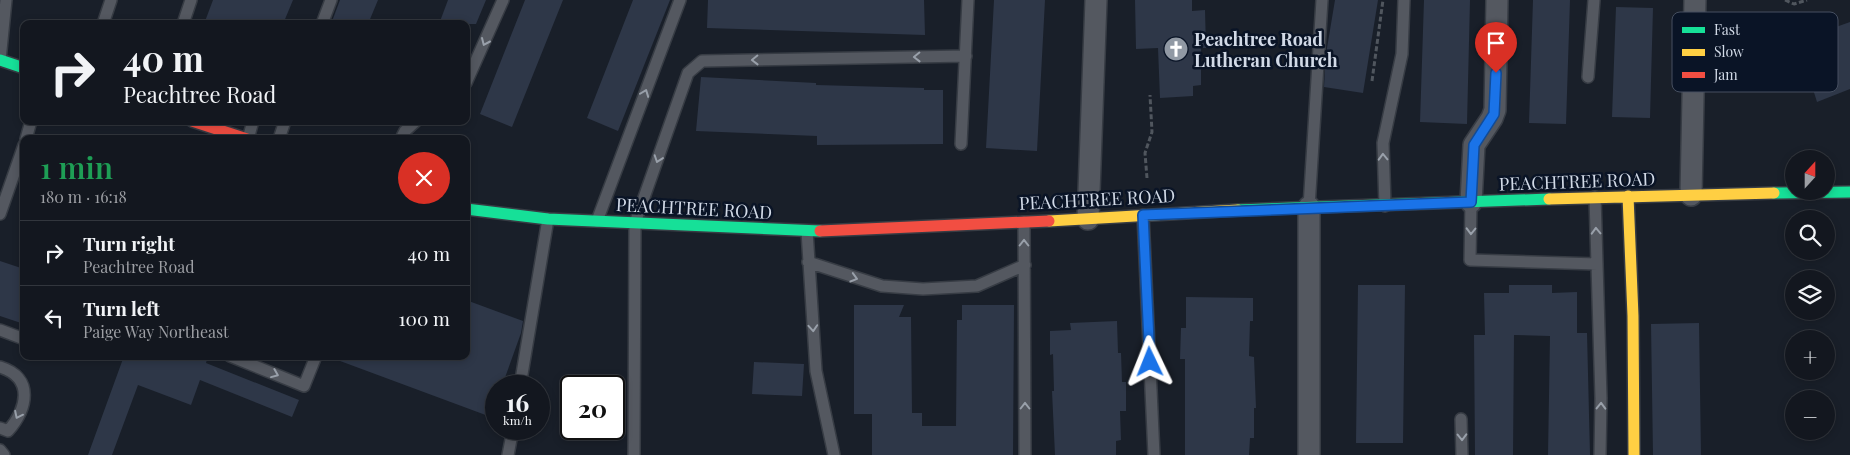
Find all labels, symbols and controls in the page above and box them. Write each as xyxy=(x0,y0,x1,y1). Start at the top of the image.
legend xyxy=(1672,12,1838,92)
text: Fast xyxy=(1714,20,1741,39)
pin xyxy=(1475,22,1517,73)
place label: Peachtree Road Lutheran Church xyxy=(1194,27,1338,72)
icon: arrive xyxy=(1482,29,1510,57)
text: 40 m xyxy=(123,34,204,81)
church icon: Peachtree Road Lutheran Church xyxy=(1163,36,1189,62)
one-way arrow xyxy=(480,37,491,46)
icon: right xyxy=(40,40,105,105)
text: Slow xyxy=(1714,42,1744,61)
one-way arrow xyxy=(913,52,920,62)
one-way arrow xyxy=(750,54,758,65)
text: Jam xyxy=(1713,65,1738,84)
text: Peachtree Road xyxy=(123,79,276,109)
one-way arrow xyxy=(639,90,649,98)
text: 1 min xyxy=(40,147,113,187)
north arrow xyxy=(1785,150,1835,200)
map controls xyxy=(1785,150,1835,440)
button: close xyxy=(398,152,450,204)
one-way arrow xyxy=(1378,153,1389,161)
one-way arrow xyxy=(653,154,663,163)
street label: PEACHTREE ROAD xyxy=(1498,166,1656,196)
street label: PEACHTREE ROAD xyxy=(1018,183,1176,215)
text: 180 m · 16:18 xyxy=(40,186,127,207)
street label: PEACHTREE ROAD xyxy=(615,192,773,224)
button: search xyxy=(1785,210,1835,260)
one-way arrow xyxy=(1465,227,1476,235)
one-way arrow xyxy=(1591,227,1602,235)
text: Turn right xyxy=(83,230,175,256)
icon: right xyxy=(40,239,68,267)
one-way arrow xyxy=(1019,239,1029,246)
text: 40 m xyxy=(408,240,450,266)
text: Peachtree Road xyxy=(83,256,194,277)
button: layers xyxy=(1785,270,1835,320)
one-way arrow xyxy=(850,272,859,283)
text: Turn left xyxy=(83,295,160,321)
icon: left xyxy=(40,304,68,332)
text: 100 m xyxy=(399,305,450,331)
text: Paige Way Northeast xyxy=(83,321,229,342)
one-way arrow xyxy=(807,324,818,332)
button: + xyxy=(1785,330,1835,380)
position arrow xyxy=(1123,335,1175,387)
one-way arrow xyxy=(270,368,279,379)
speed limit sign: 20 xyxy=(560,375,625,440)
text: 16 xyxy=(506,385,529,418)
button: − xyxy=(1785,390,1835,440)
one-way arrow xyxy=(1020,402,1030,410)
one-way arrow xyxy=(1596,402,1606,410)
one-way arrow xyxy=(15,410,25,419)
text: km/h xyxy=(503,412,532,428)
one-way arrow xyxy=(1456,433,1467,441)

